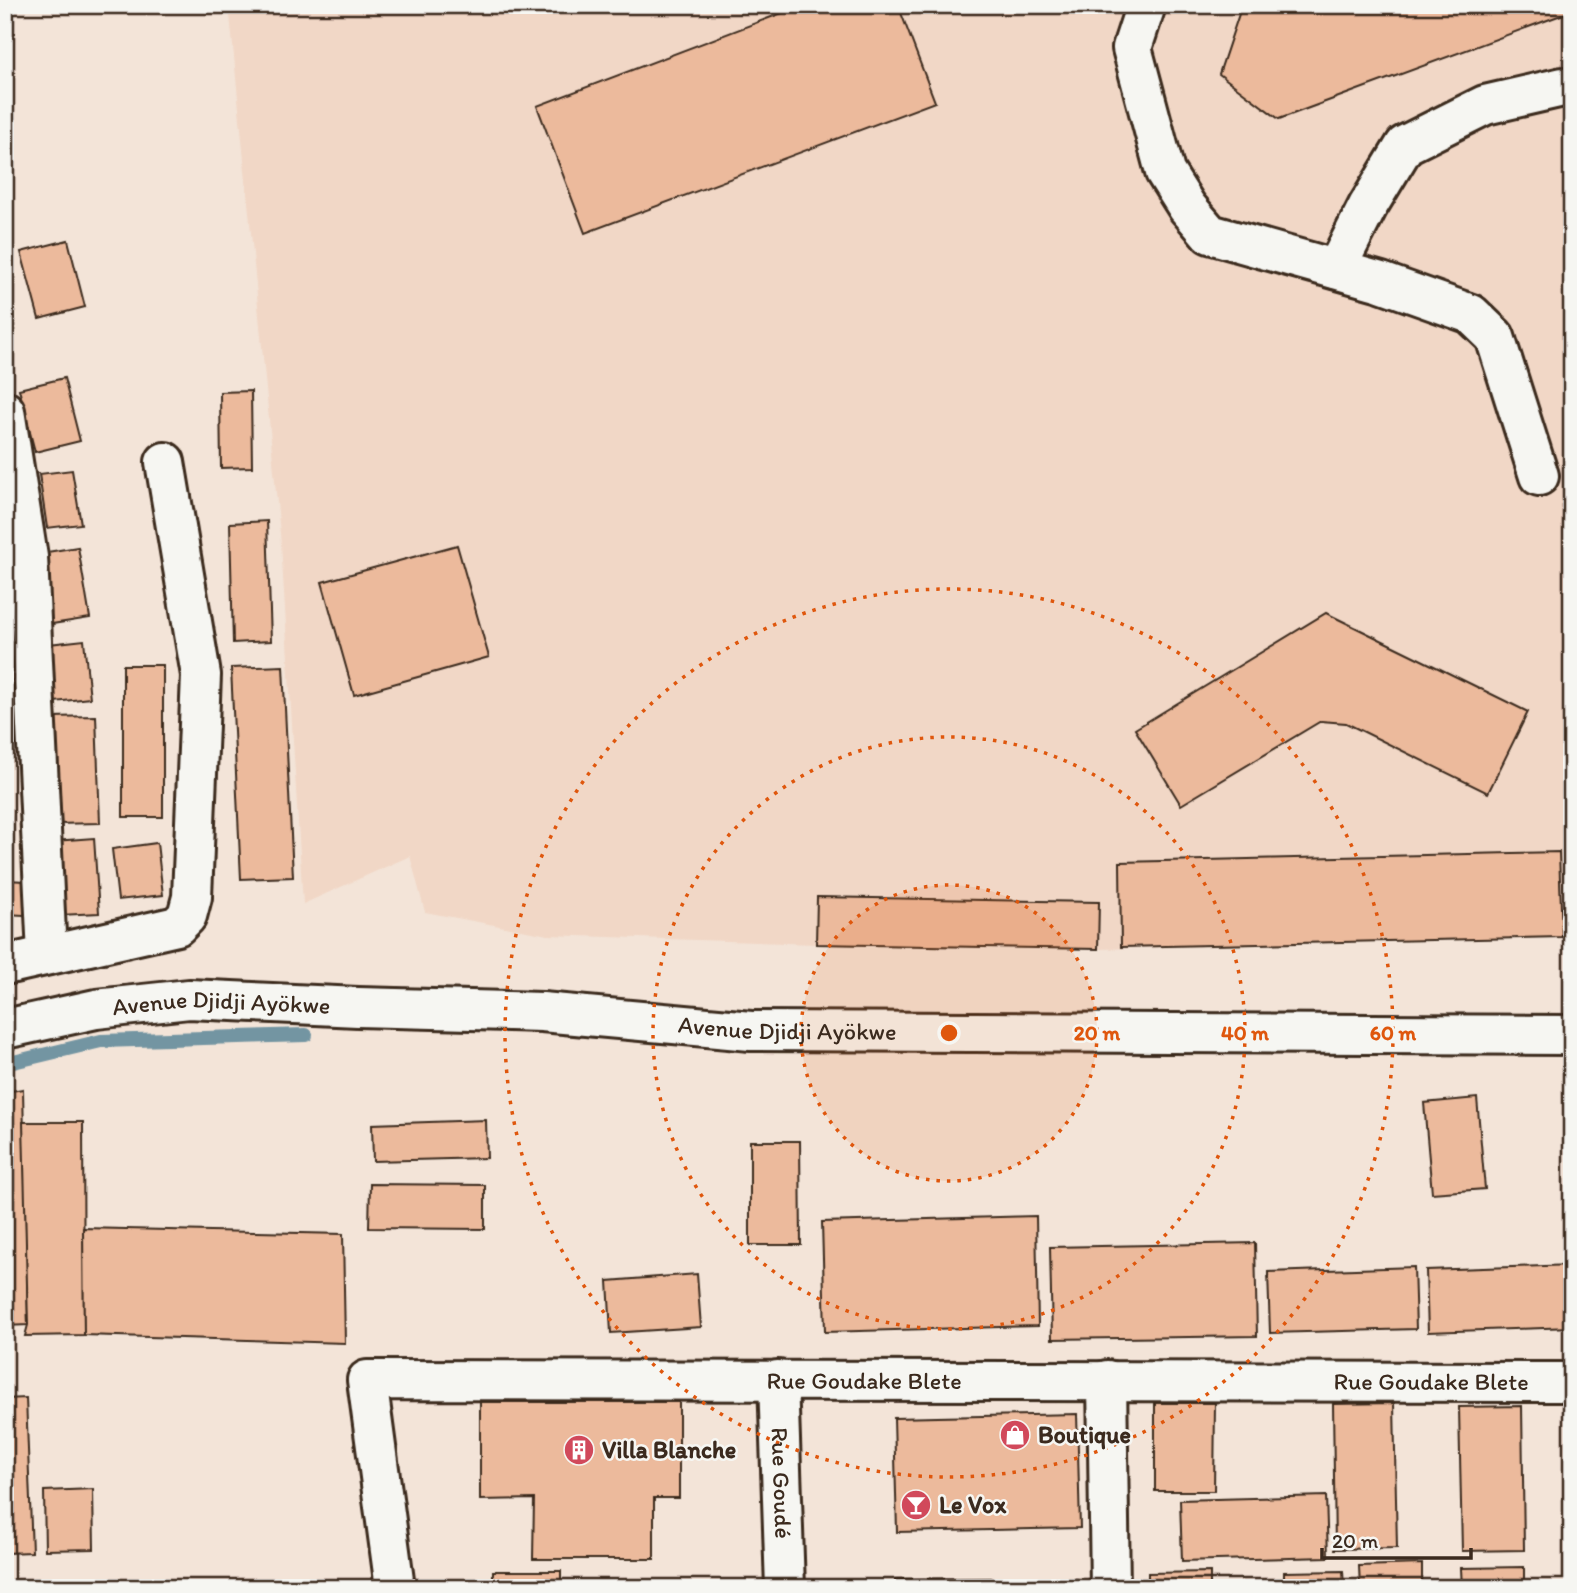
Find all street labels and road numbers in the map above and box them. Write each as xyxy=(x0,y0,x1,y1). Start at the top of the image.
street label: Avenue Djidji Ayökwe xyxy=(111,984,331,1021)
street label: Avenue Djidji Ayökwe xyxy=(677,1009,896,1046)
street label: Rue Goudake Blete xyxy=(767,1366,962,1395)
street label: Rue Goudake Blete xyxy=(1334,1367,1529,1396)
street label: Rue Goudé xyxy=(766,1427,798,1539)

